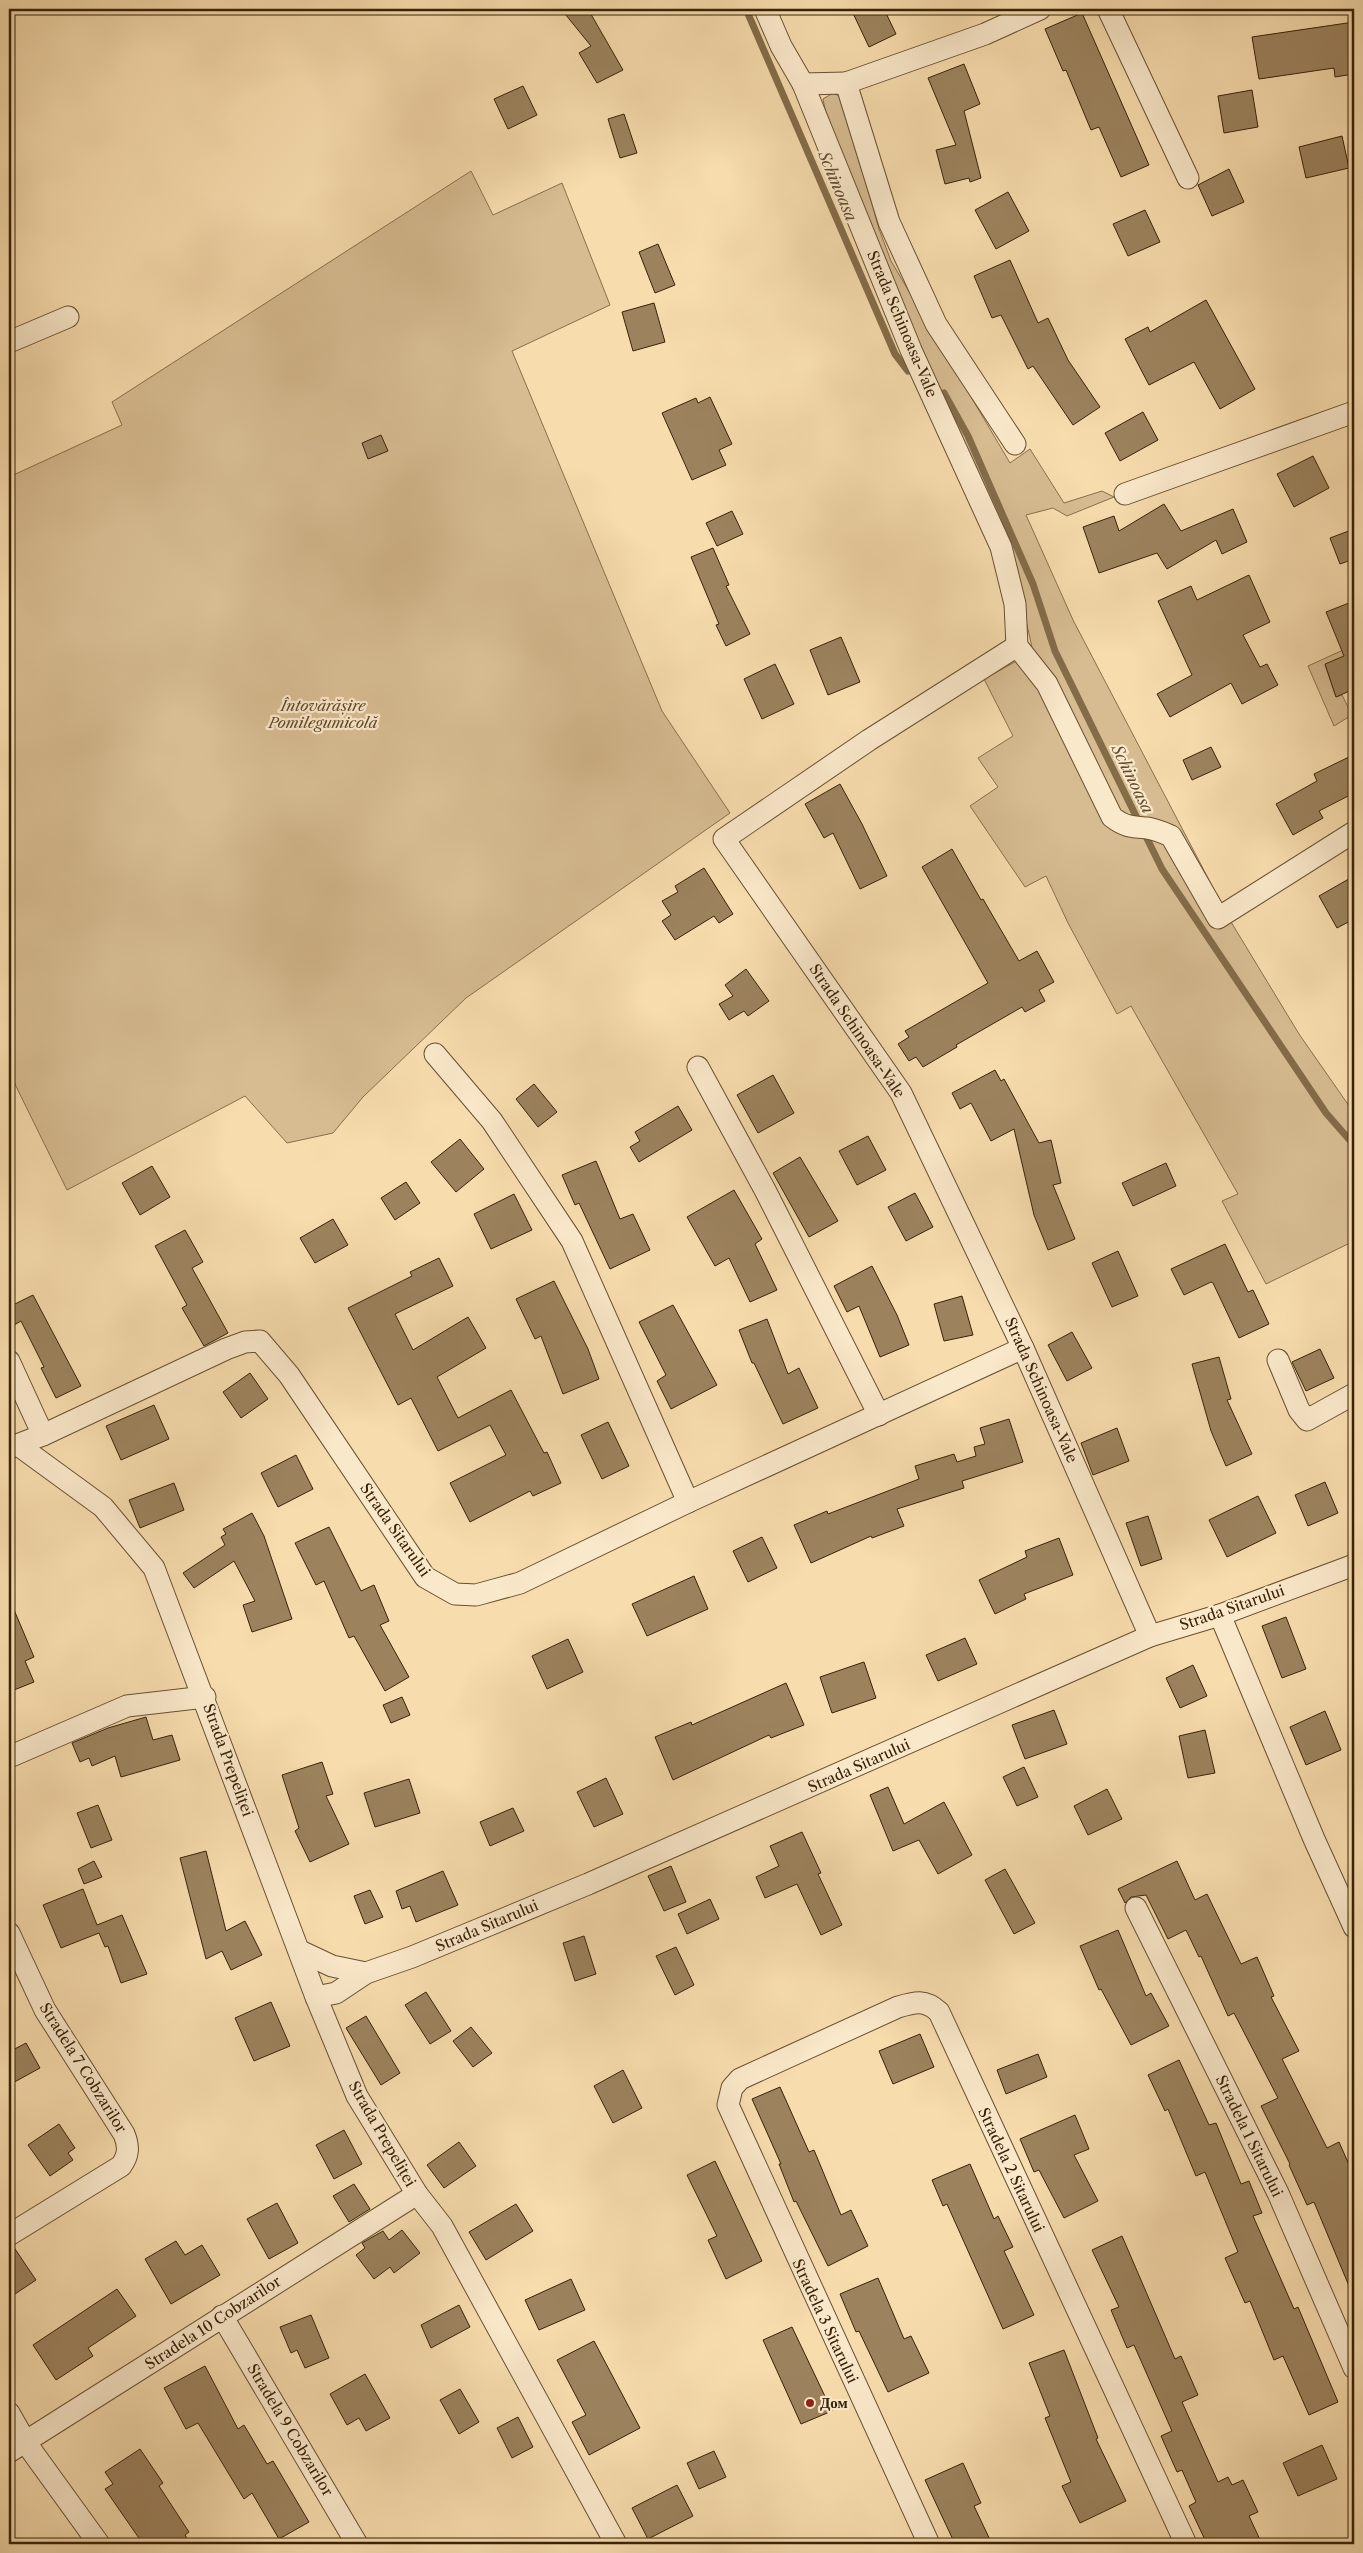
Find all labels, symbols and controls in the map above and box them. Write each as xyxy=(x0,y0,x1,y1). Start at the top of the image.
water label: Schinoasa xyxy=(814,147,862,224)
street label: Strada Schinoasa-Vale xyxy=(863,248,942,400)
park label: Întovărășire Pomilegumicolă xyxy=(268,696,379,732)
water label: Schinoasa xyxy=(1107,740,1158,817)
street label: Strada Schinoasa-Vale xyxy=(806,960,909,1101)
street label: Strada Schinoasa-Vale xyxy=(1001,1314,1082,1466)
street label: Strada Sitarului xyxy=(356,1479,435,1581)
street label: Strada Sitarului xyxy=(1177,1581,1287,1634)
street label: Strada Prepeliței xyxy=(199,1701,258,1819)
street label: Strada Sitarului xyxy=(805,1734,913,1797)
street label: Strada Sitarului xyxy=(433,1895,541,1956)
street label: Stradela 7 Cobzarilor xyxy=(36,1999,132,2137)
street label: Stradela 1 Sitarului xyxy=(1212,2072,1287,2200)
street label: Strada Prepeliței xyxy=(345,2078,421,2190)
street label: Stradela 2 Sitarului xyxy=(974,2104,1049,2236)
street label: Stradela 3 Sitarului xyxy=(788,2256,863,2386)
street label: Stradela 10 Cobzarilor xyxy=(141,2271,285,2374)
street label: Stradela 9 Cobzarilor xyxy=(243,2360,338,2500)
place label: Дом xyxy=(820,2393,848,2412)
marker: Дом xyxy=(804,2397,816,2409)

